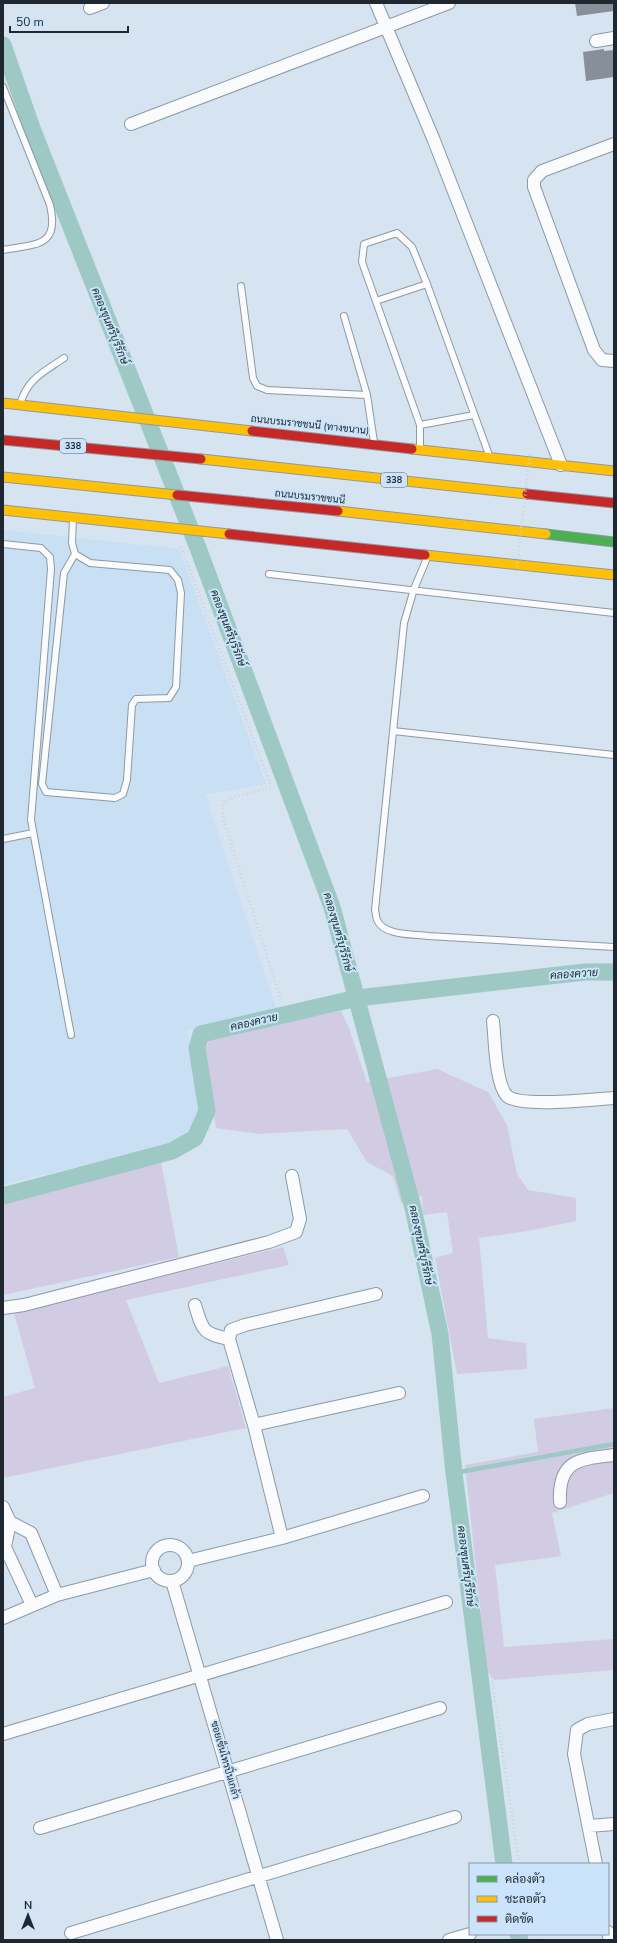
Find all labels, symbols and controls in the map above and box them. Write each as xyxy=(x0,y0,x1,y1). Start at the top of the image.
scale bar xyxy=(10,8,128,34)
text: 50 m xyxy=(16,14,44,30)
water label: คลองขุนศรีบุรีรักษ์ xyxy=(87,285,134,369)
street label: ถนนบรมราชชนนี (ทางขนาน) xyxy=(250,412,370,438)
road number: 338 xyxy=(60,439,86,453)
road number: 338 xyxy=(381,473,407,487)
street label: ถนนบรมราชชนนี xyxy=(274,486,346,508)
water label: คลองขุนศรีบุรีรักษ์ xyxy=(205,587,251,671)
water label: คลองขุนศรีบุรีรักษ์ xyxy=(319,890,358,975)
water label: คลองควาย xyxy=(549,965,599,983)
water label: คลองควาย xyxy=(229,1009,280,1035)
water label: คลองขุนศรีบุรีรักษ์ xyxy=(404,1203,438,1288)
water label: คลองขุนศรีบุรีรักษ์ xyxy=(453,1525,480,1609)
street label: ซอยเซ็นโทรปิ่นเกล้า xyxy=(207,1719,244,1801)
legend xyxy=(469,1863,609,1935)
text: คล่องตัว xyxy=(505,1871,545,1887)
text: ชะลอตัว xyxy=(505,1891,546,1907)
north arrow xyxy=(8,1895,48,1935)
text: N xyxy=(24,1898,32,1913)
text: ติดขัด xyxy=(505,1911,534,1927)

